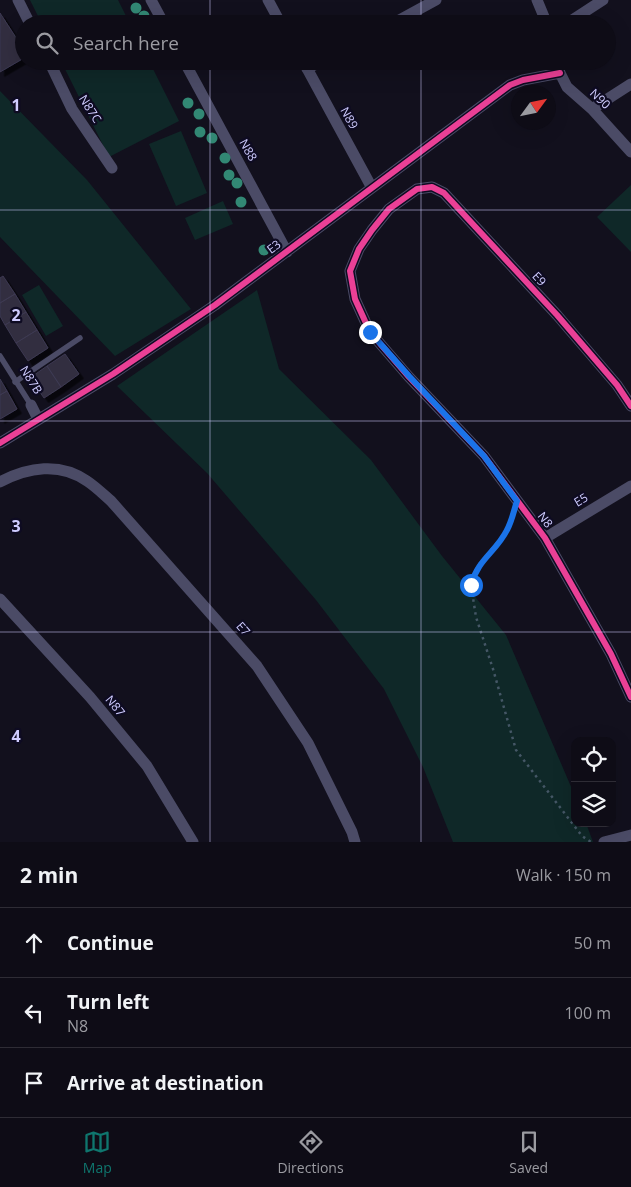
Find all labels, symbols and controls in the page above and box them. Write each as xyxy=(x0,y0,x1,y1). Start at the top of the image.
search box xyxy=(15,15,616,70)
icon: search xyxy=(33,29,61,57)
text: Search here xyxy=(73,30,179,56)
north arrow xyxy=(511,85,556,130)
street label: N90 xyxy=(586,85,615,113)
street label: N87C xyxy=(75,91,106,126)
text: 1 xyxy=(11,94,21,116)
street label: N89 xyxy=(336,104,362,132)
street label: N88 xyxy=(235,136,261,164)
street label: E3 xyxy=(263,236,284,257)
street label: E9 xyxy=(529,268,550,290)
text: 2 xyxy=(11,304,21,326)
route end xyxy=(359,321,382,344)
street label: N87B xyxy=(16,362,47,397)
street label: E5 xyxy=(571,489,591,510)
street label: N8 xyxy=(534,508,557,531)
text: 3 xyxy=(11,515,21,537)
route start xyxy=(460,574,483,597)
street label: E7 xyxy=(233,618,254,639)
street label: N87 xyxy=(102,691,129,720)
text: 4 xyxy=(11,725,21,747)
map controls xyxy=(571,737,616,827)
button: locate xyxy=(571,737,616,782)
button: layers xyxy=(571,782,616,827)
text: 2 min xyxy=(20,861,78,889)
text: Walk · 150 m xyxy=(516,864,611,886)
icon: ahead xyxy=(20,929,48,957)
text: Continue xyxy=(67,930,154,956)
text: 50 m xyxy=(574,932,611,954)
text: Turn left xyxy=(67,989,149,1015)
icon: left xyxy=(20,999,48,1027)
text: 100 m xyxy=(565,1002,611,1024)
text: N8 xyxy=(67,1015,88,1037)
icon: arrive xyxy=(20,1069,48,1097)
text: Arrive at destination xyxy=(67,1070,264,1096)
tab: Map xyxy=(83,1128,112,1177)
tab: Directions xyxy=(277,1128,344,1177)
tab: Saved xyxy=(509,1128,548,1177)

